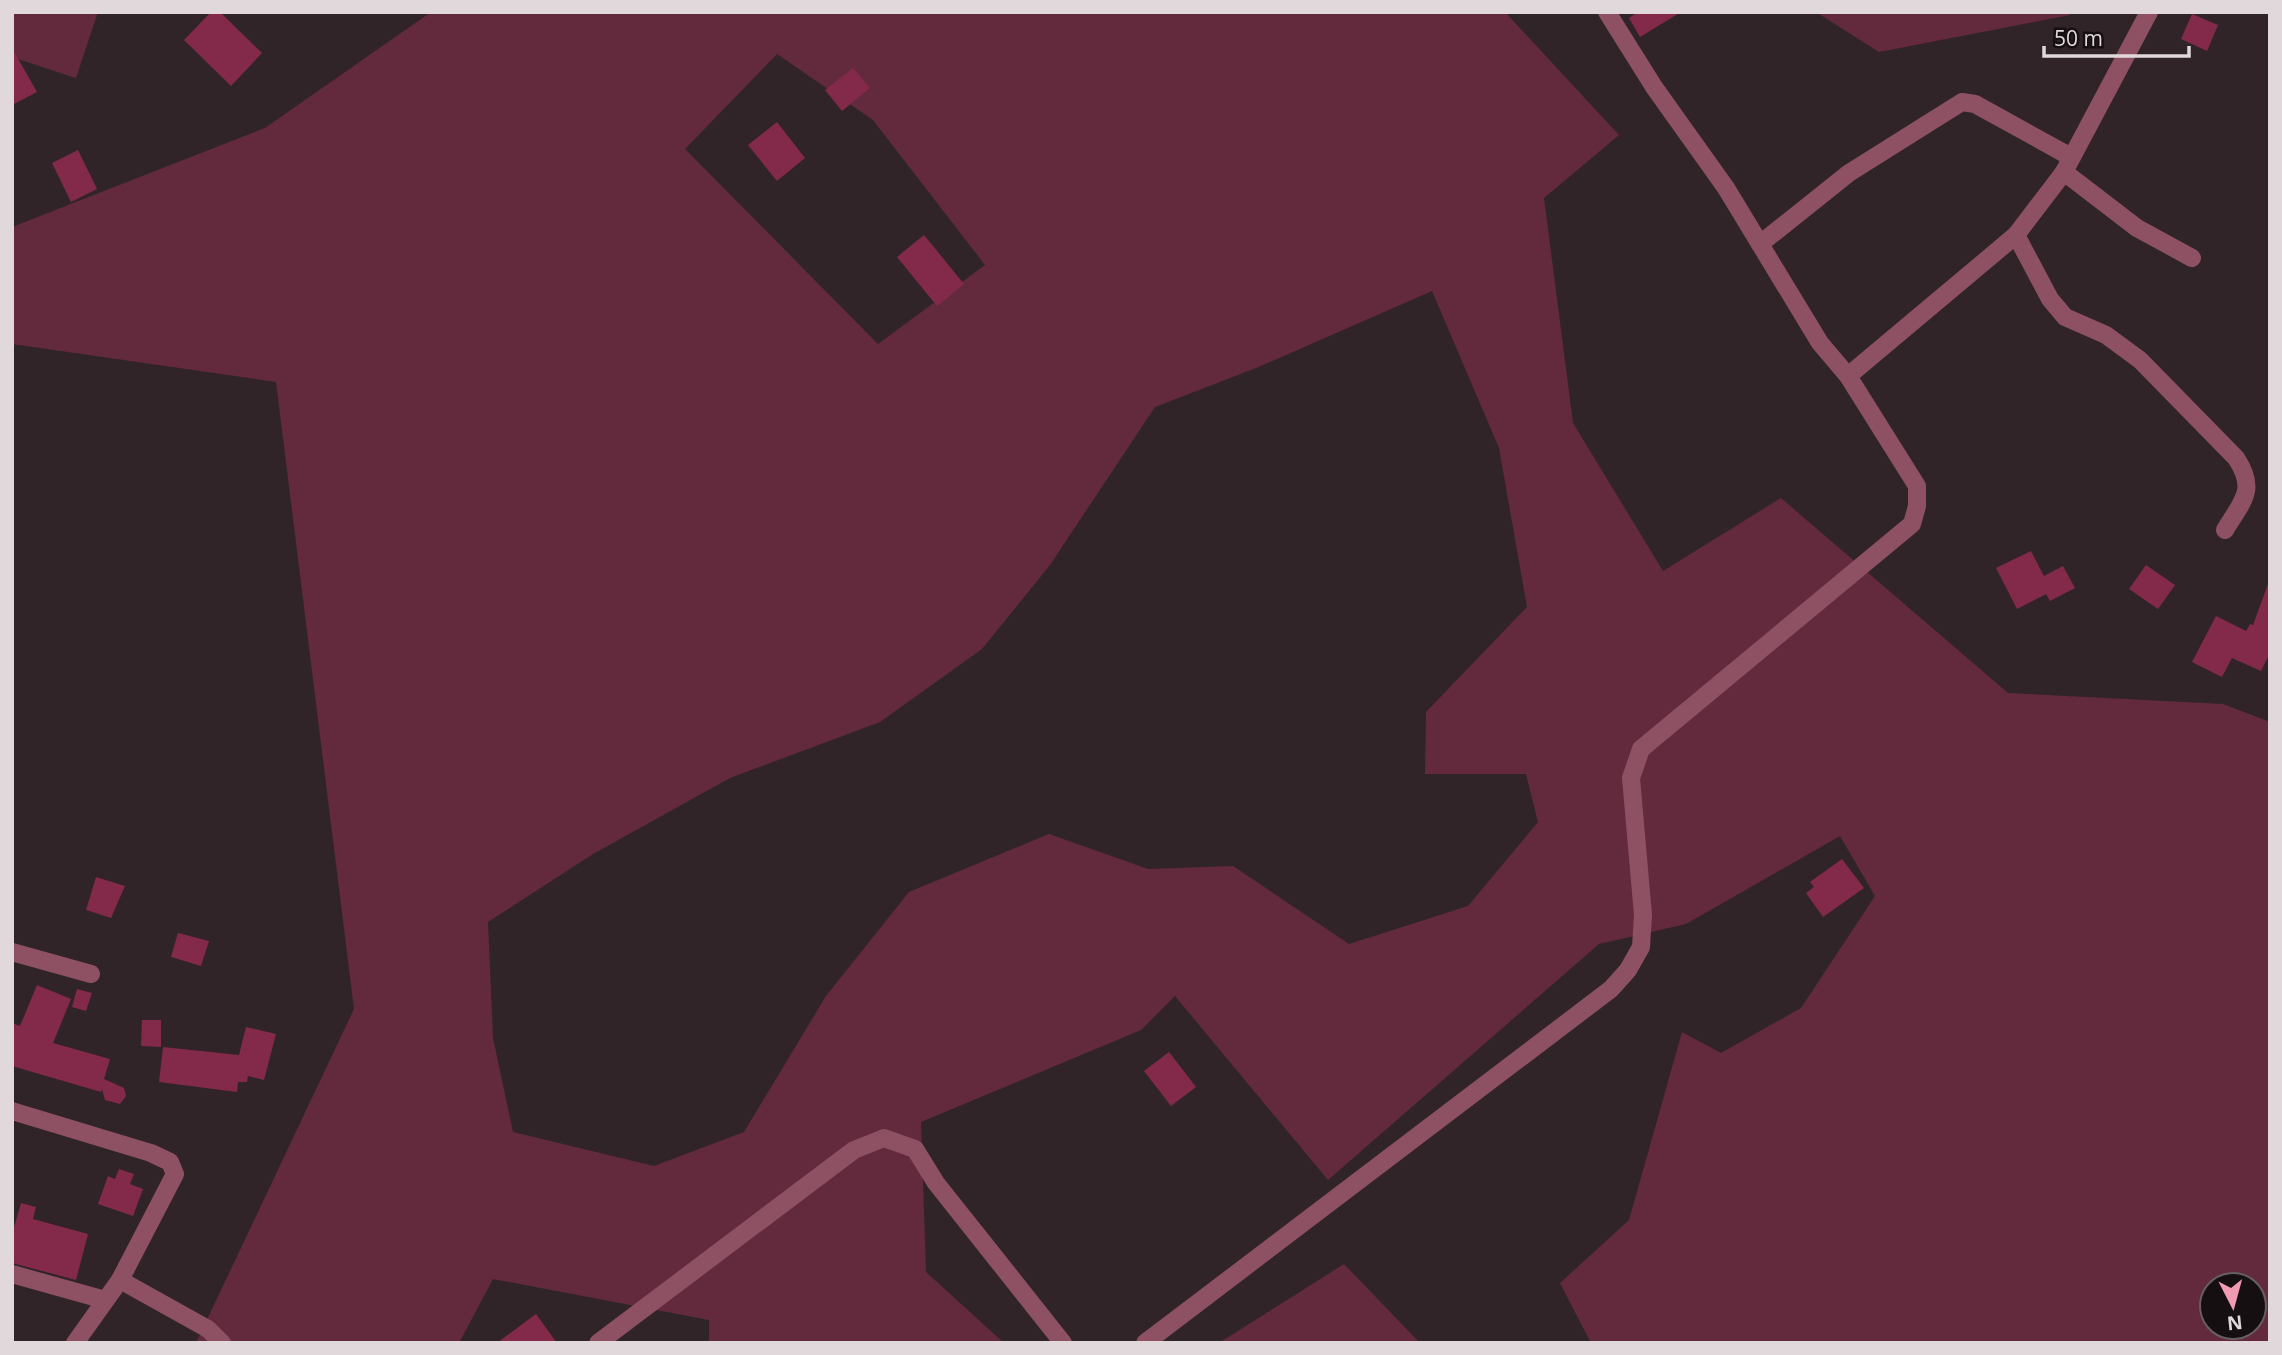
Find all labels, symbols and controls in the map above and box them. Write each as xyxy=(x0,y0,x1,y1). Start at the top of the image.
scale bar xyxy=(2044,14,2189,58)
text: 50 m xyxy=(2054,24,2103,52)
north arrow xyxy=(2198,1271,2268,1341)
text: N xyxy=(2226,1309,2244,1337)

